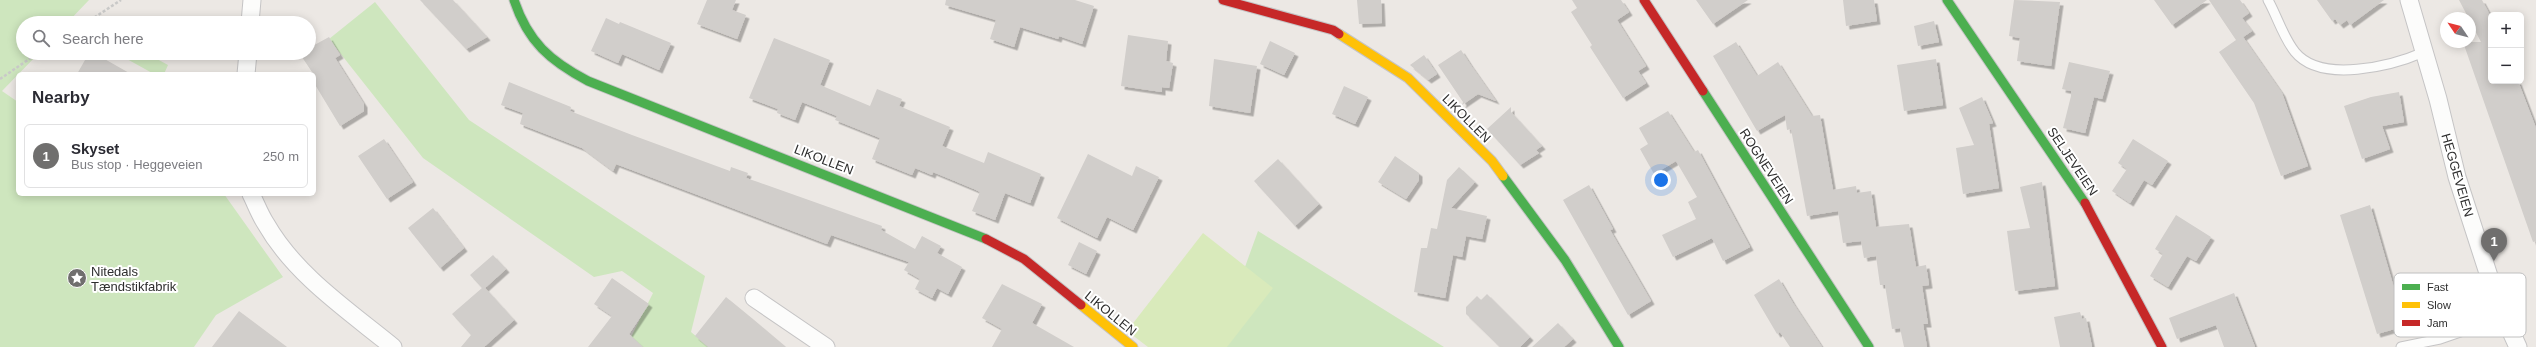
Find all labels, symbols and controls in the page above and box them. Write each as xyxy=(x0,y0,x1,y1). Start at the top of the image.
north arrow xyxy=(2440,12,2476,48)
map controls xyxy=(2488,12,2524,84)
button: + xyxy=(2488,12,2524,48)
search box xyxy=(16,16,316,60)
icon: search xyxy=(30,27,52,49)
text: Search here xyxy=(62,30,144,47)
button: − xyxy=(2488,48,2524,84)
text: Nearby xyxy=(32,88,90,107)
street label: LIKOLLEN xyxy=(1439,91,1494,146)
street label: SELJEVEIEN xyxy=(2044,124,2101,198)
street label: ROGNEVEIEN xyxy=(1737,126,1796,207)
street label: HEGGEVEIEN xyxy=(2438,132,2477,219)
text: Skyset xyxy=(71,140,119,157)
street label: LIKOLLEN xyxy=(792,141,856,178)
text: 1 xyxy=(42,149,50,164)
text: 250 m xyxy=(263,149,299,164)
text: Bus stop · Heggeveien xyxy=(71,157,203,172)
your location xyxy=(1651,170,1671,190)
pin: 1 xyxy=(2481,228,2507,261)
place label: Nitedals Tændstikfabrik xyxy=(91,264,177,294)
place icon: Nitedals Tændstikfabrik xyxy=(66,267,88,289)
legend xyxy=(2394,273,2526,337)
text: Fast xyxy=(2427,281,2448,293)
street label: LIKOLLEN xyxy=(1082,288,1140,339)
text: Slow xyxy=(2427,299,2451,311)
text: Jam xyxy=(2427,317,2448,329)

